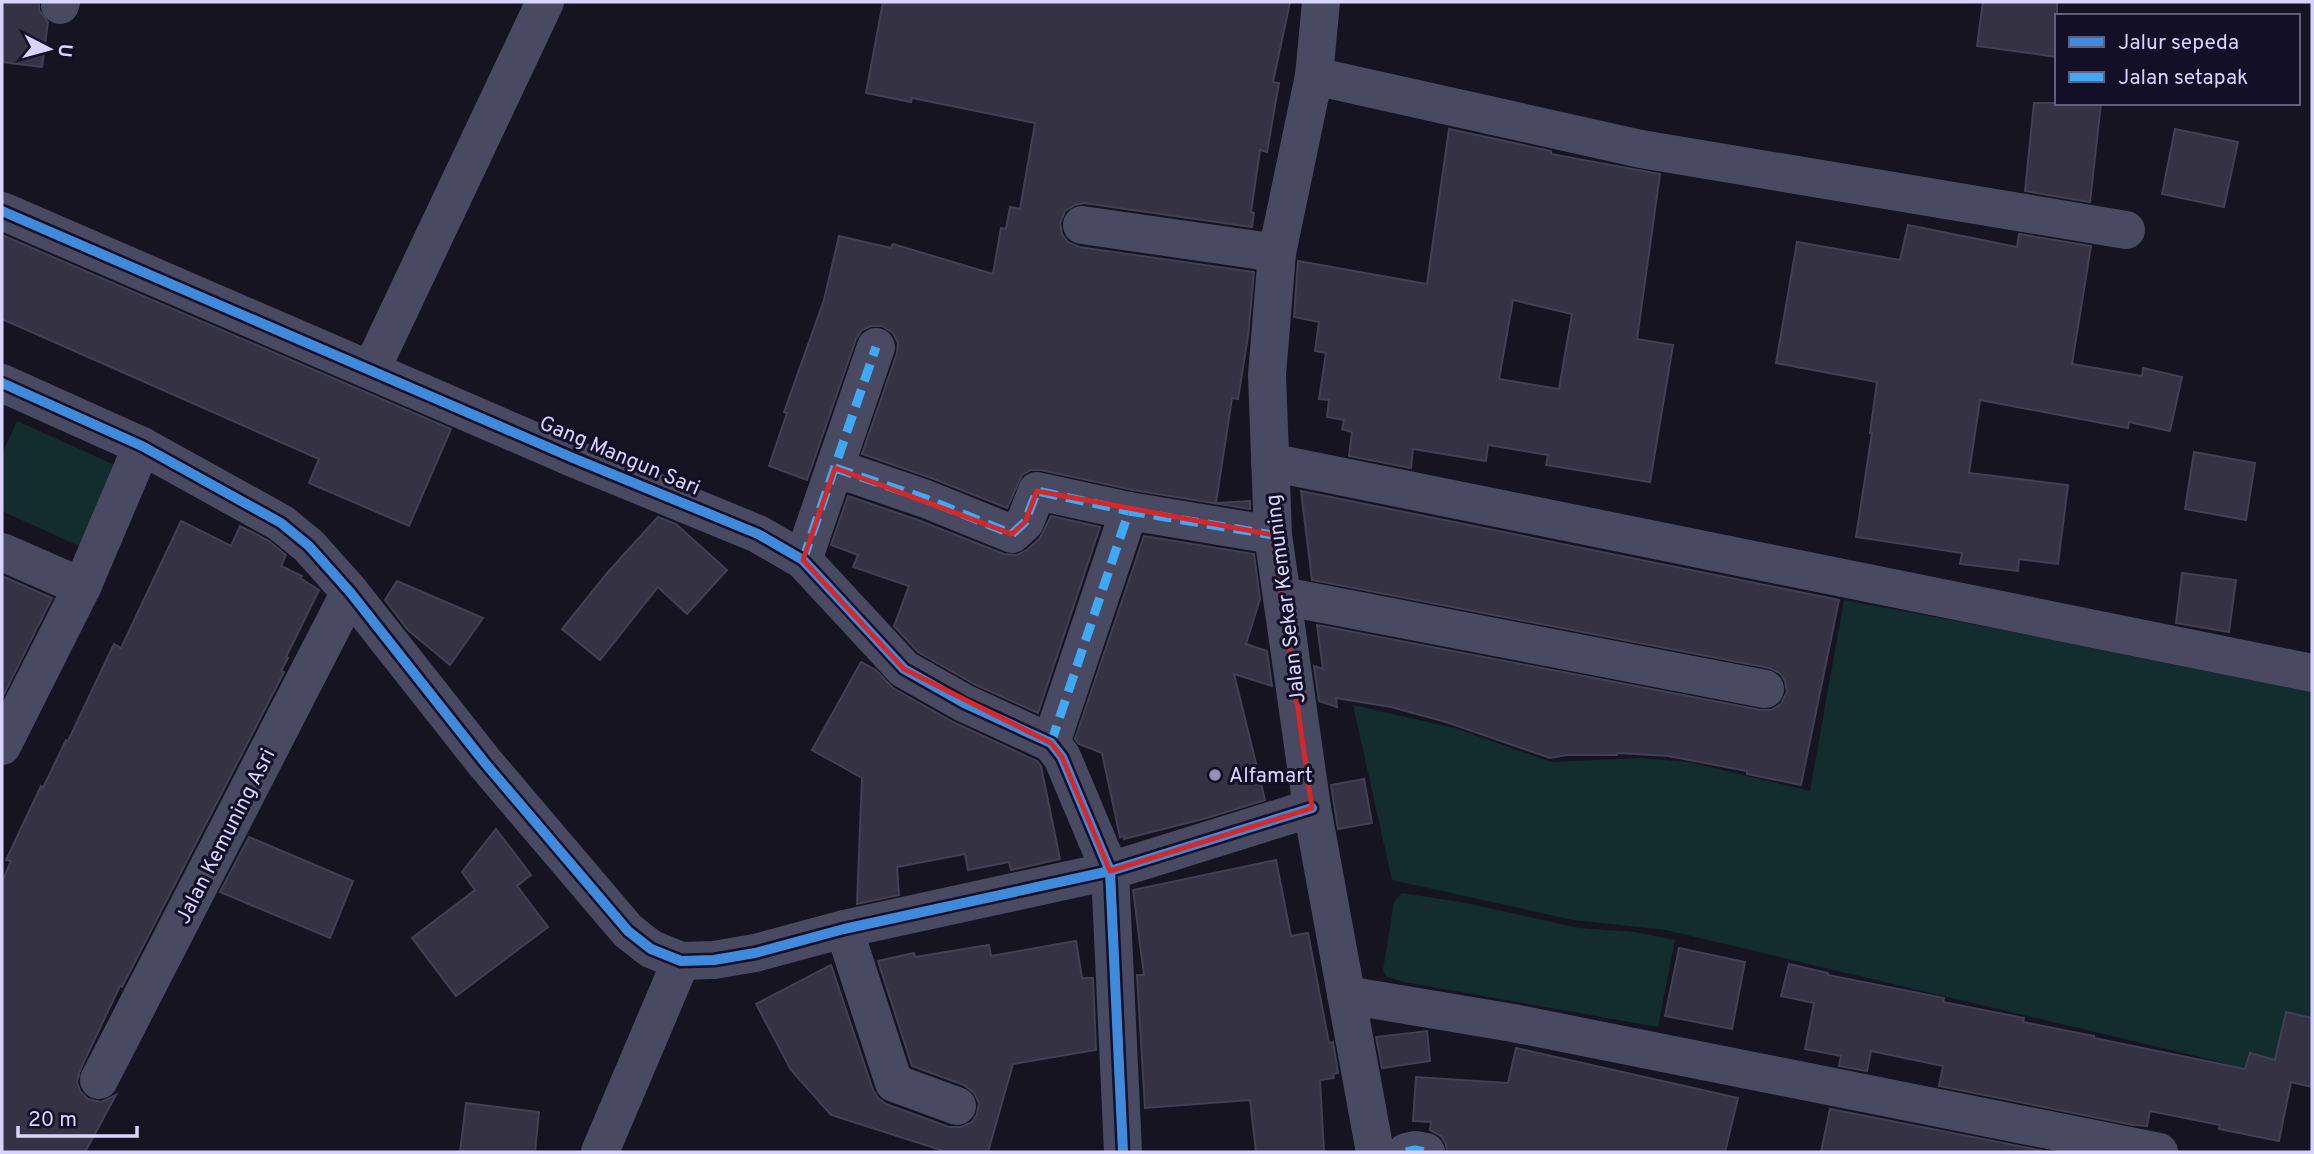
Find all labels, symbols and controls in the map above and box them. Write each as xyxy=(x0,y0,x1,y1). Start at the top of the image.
north arrow xyxy=(14,14,84,84)
legend xyxy=(2055,14,2300,105)
text: Jalur sepeda xyxy=(2118,30,2239,57)
text: U xyxy=(51,43,77,59)
text: Jalan setapak xyxy=(2118,65,2248,92)
street label: Gang Mangun Sari xyxy=(535,410,704,502)
street label: Jalan Sekar Kemuning xyxy=(1260,493,1313,705)
street label: Jalan Kemuning Asri xyxy=(170,744,282,929)
place label: Alfamart xyxy=(1229,763,1313,790)
marker: Alfamart xyxy=(1207,767,1223,783)
scale bar xyxy=(18,1094,136,1138)
text: 20 m xyxy=(28,1107,77,1134)

